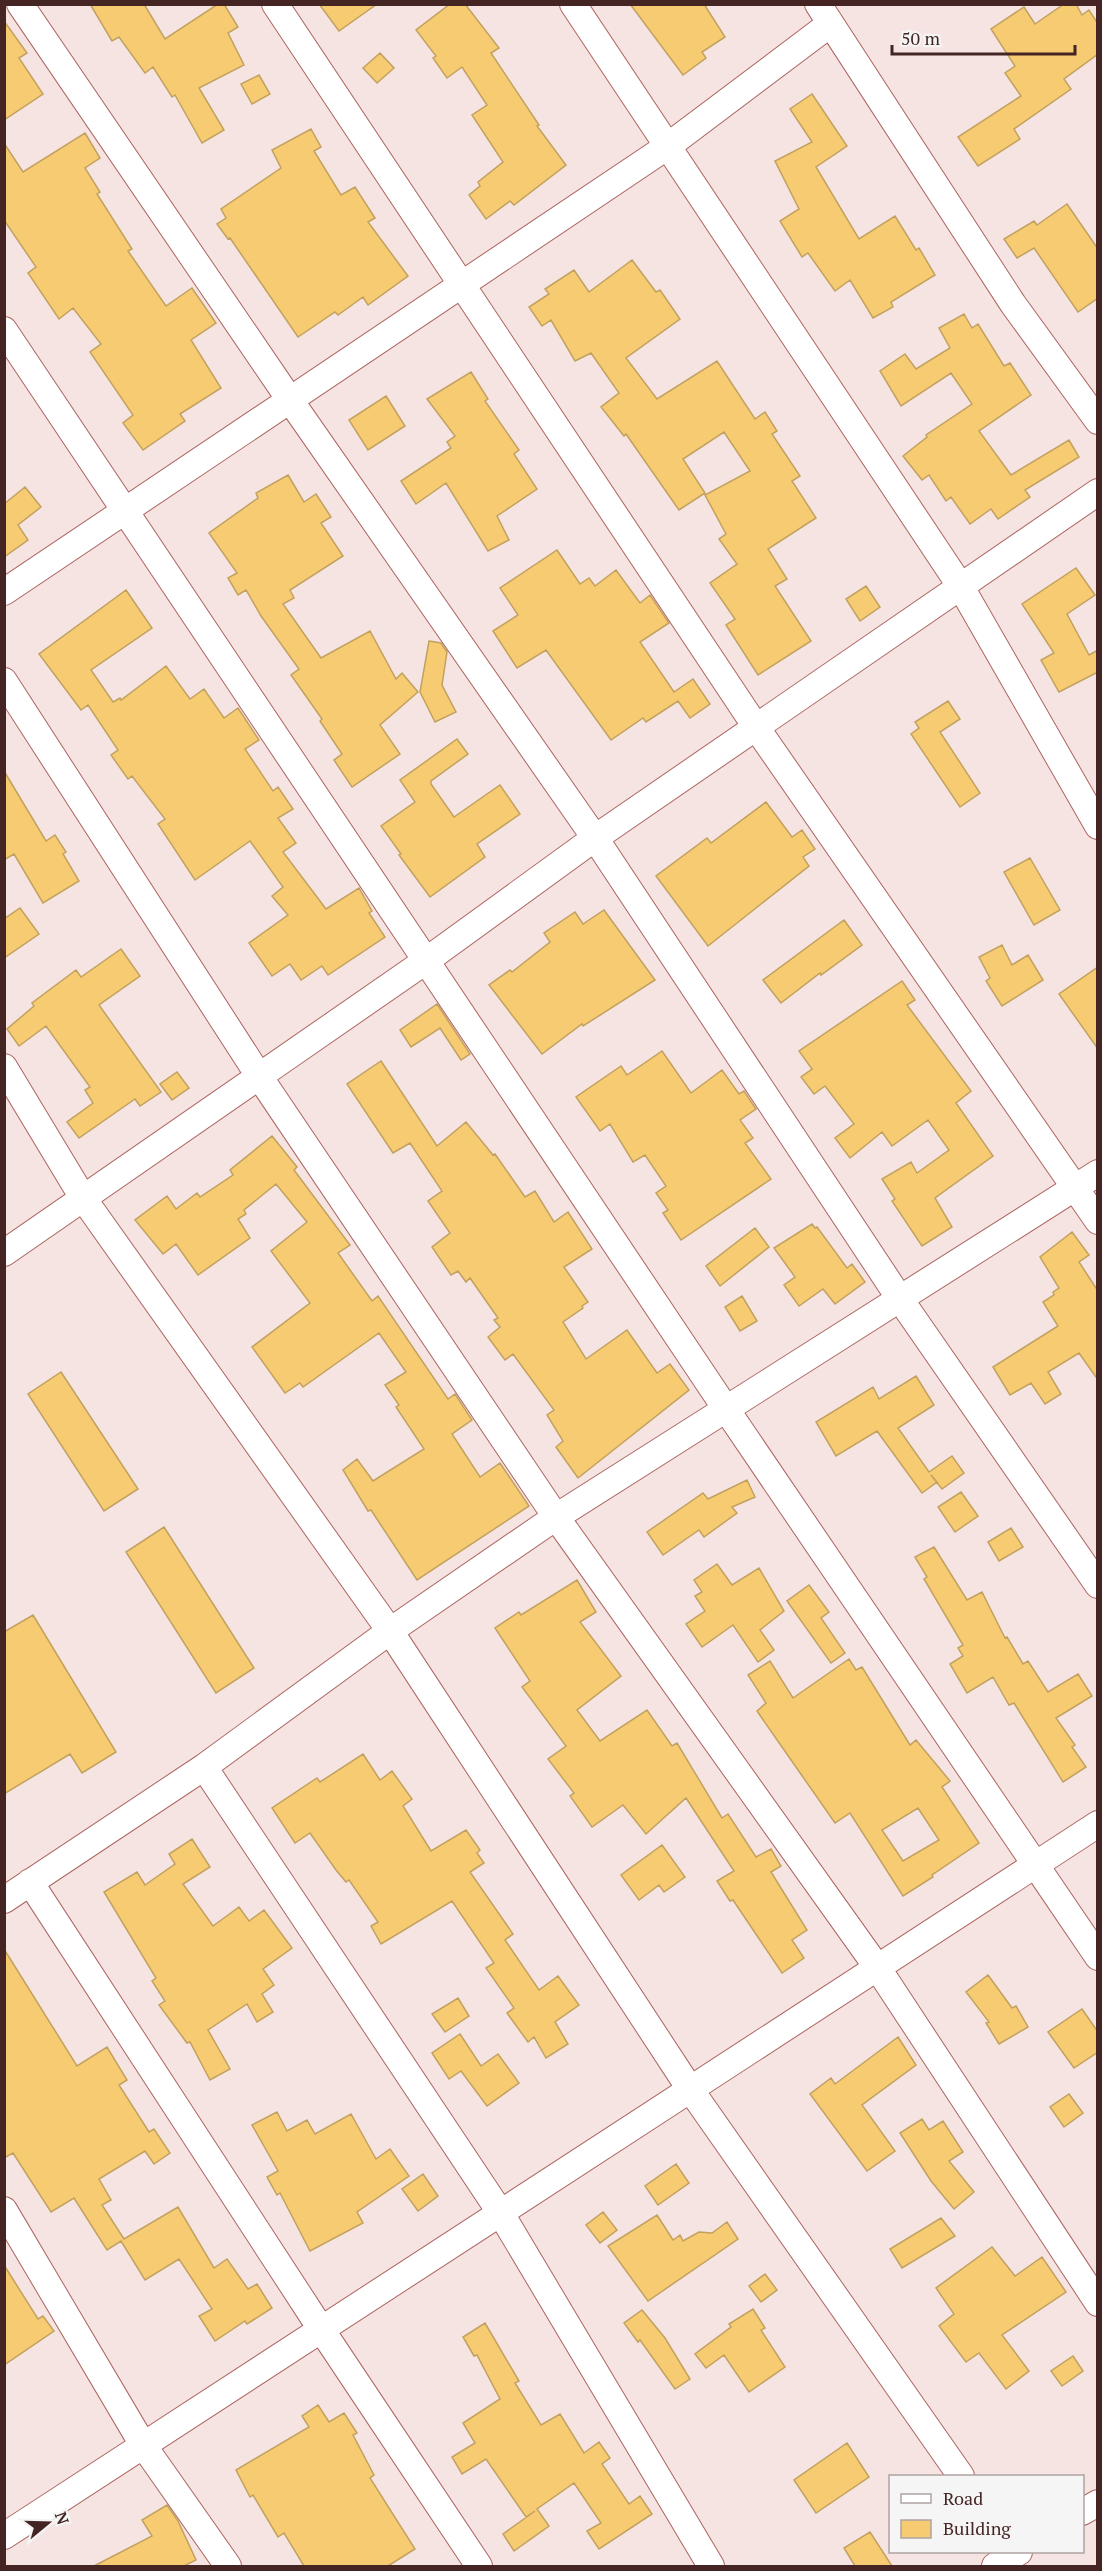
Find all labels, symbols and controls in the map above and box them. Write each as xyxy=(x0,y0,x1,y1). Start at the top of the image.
scale bar xyxy=(892,18,1075,56)
text: 50 m xyxy=(901,26,941,50)
legend xyxy=(889,2475,1084,2553)
text: Road xyxy=(943,2486,983,2510)
north arrow xyxy=(18,2493,78,2553)
text: N xyxy=(50,2509,75,2527)
text: Building xyxy=(943,2516,1011,2540)

